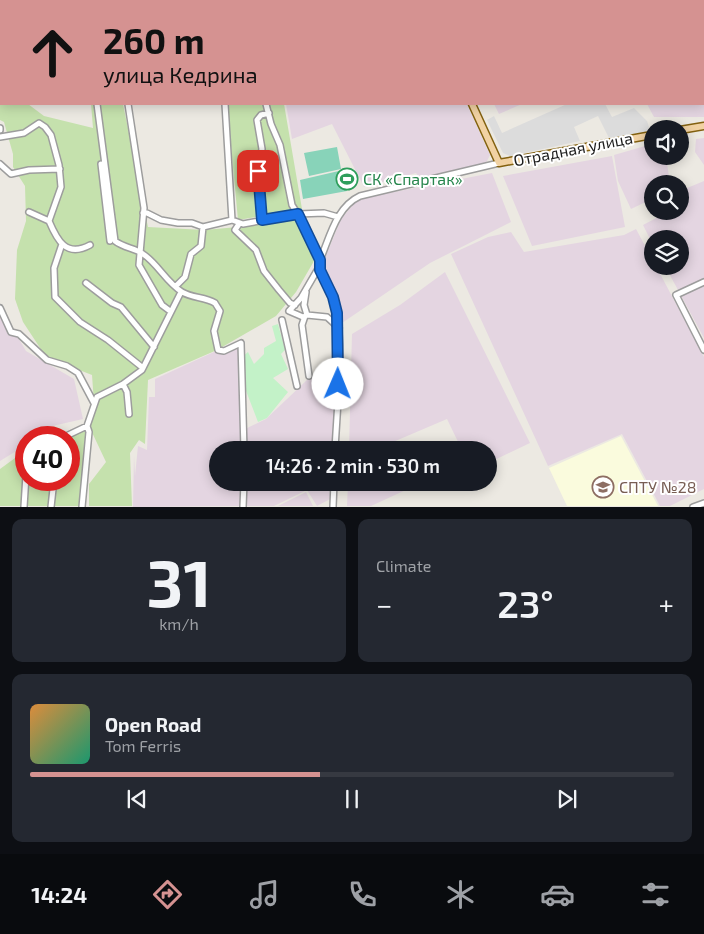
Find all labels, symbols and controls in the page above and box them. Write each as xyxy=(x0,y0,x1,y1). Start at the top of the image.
text: 260 m xyxy=(103,19,204,61)
icon: ahead xyxy=(20,20,85,85)
text: улица Кедрина xyxy=(103,61,258,87)
map controls xyxy=(644,120,689,275)
button: sound xyxy=(644,120,689,165)
street label: Отрадная улица xyxy=(512,128,634,170)
pin xyxy=(237,150,279,192)
icon: arrive xyxy=(244,157,272,185)
sports icon: СК «Спартак» xyxy=(335,167,359,191)
place label: СК «Спартак» xyxy=(363,169,463,188)
button: search xyxy=(644,175,689,220)
button: layers xyxy=(644,230,689,275)
position arrow xyxy=(311,357,363,409)
speed limit sign: 40 xyxy=(15,426,80,491)
text: 14:26 · 2 min · 530 m xyxy=(266,454,440,477)
school or university icon: СПТУ №28 xyxy=(591,475,615,499)
place label: СПТУ №28 xyxy=(619,477,697,496)
text: 31 xyxy=(147,542,211,620)
text: Climate xyxy=(376,556,431,575)
text: 23° xyxy=(497,580,554,626)
text: − xyxy=(376,587,392,621)
text: + xyxy=(659,587,674,621)
text: km/h xyxy=(159,614,199,633)
text: Open Road xyxy=(105,713,201,736)
text: Tom Ferris xyxy=(105,736,181,755)
icon: previous xyxy=(123,785,151,813)
icon: pause xyxy=(338,785,366,813)
icon: next xyxy=(553,785,581,813)
icon: directions xyxy=(150,877,185,912)
icon: music xyxy=(247,877,282,912)
icon: phone xyxy=(345,877,380,912)
icon: climate xyxy=(443,877,478,912)
icon: car xyxy=(540,877,575,912)
icon: filters xyxy=(638,877,673,912)
text: 14:24 xyxy=(31,881,87,907)

